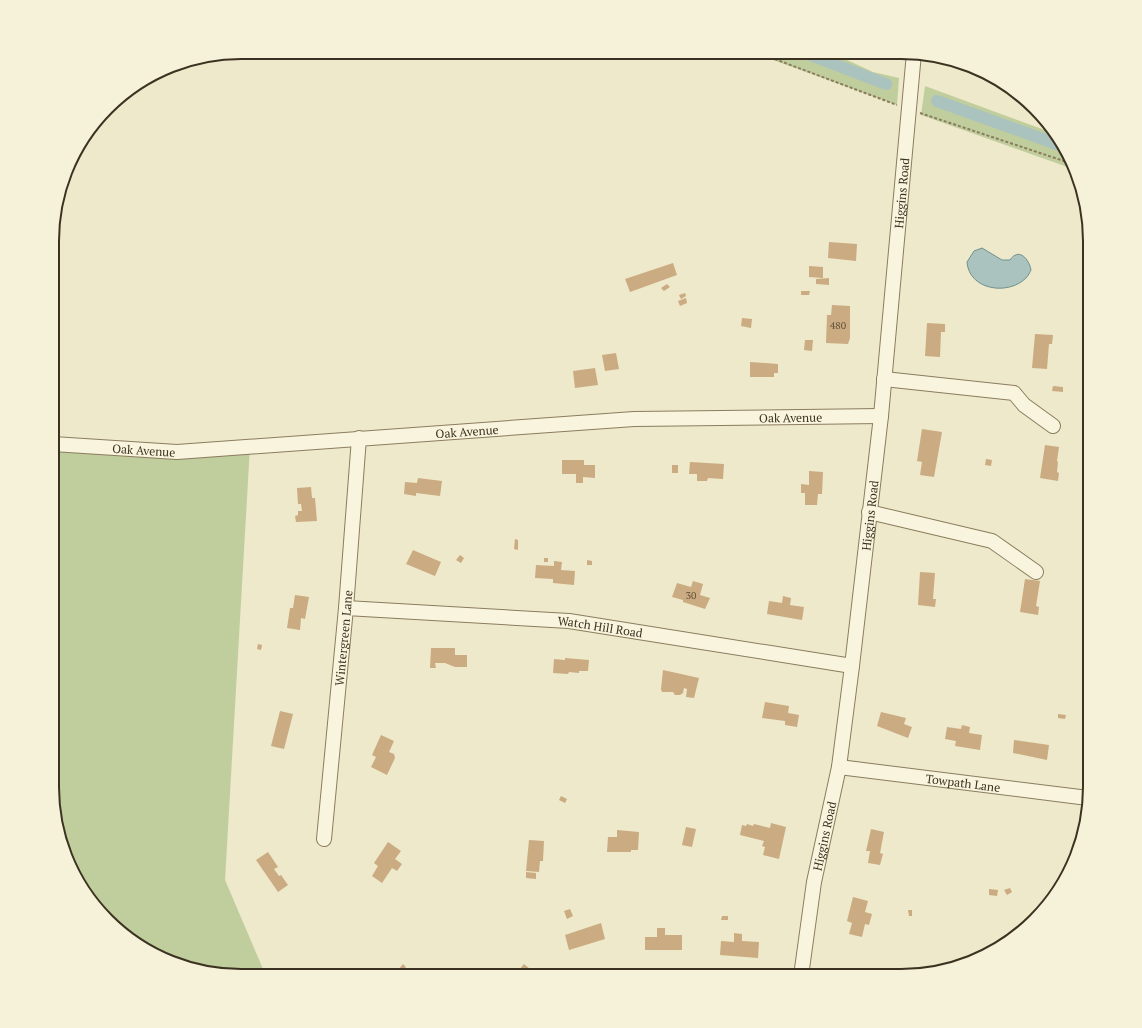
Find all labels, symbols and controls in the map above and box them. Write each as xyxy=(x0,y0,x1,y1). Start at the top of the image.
street label: Higgins Road xyxy=(891,157,912,229)
house number: 480 xyxy=(830,319,846,332)
street label: Oak Avenue xyxy=(759,409,822,425)
street label: Oak Avenue xyxy=(435,421,499,441)
street label: Oak Avenue xyxy=(112,440,176,459)
street label: Higgins Road xyxy=(858,479,881,551)
house number: 30 xyxy=(686,589,696,602)
street label: Wintergreen Lane xyxy=(331,590,355,686)
street label: Watch Hill Road xyxy=(557,613,644,640)
street label: Towpath Lane xyxy=(925,770,1001,795)
street label: Higgins Road xyxy=(809,800,839,872)

